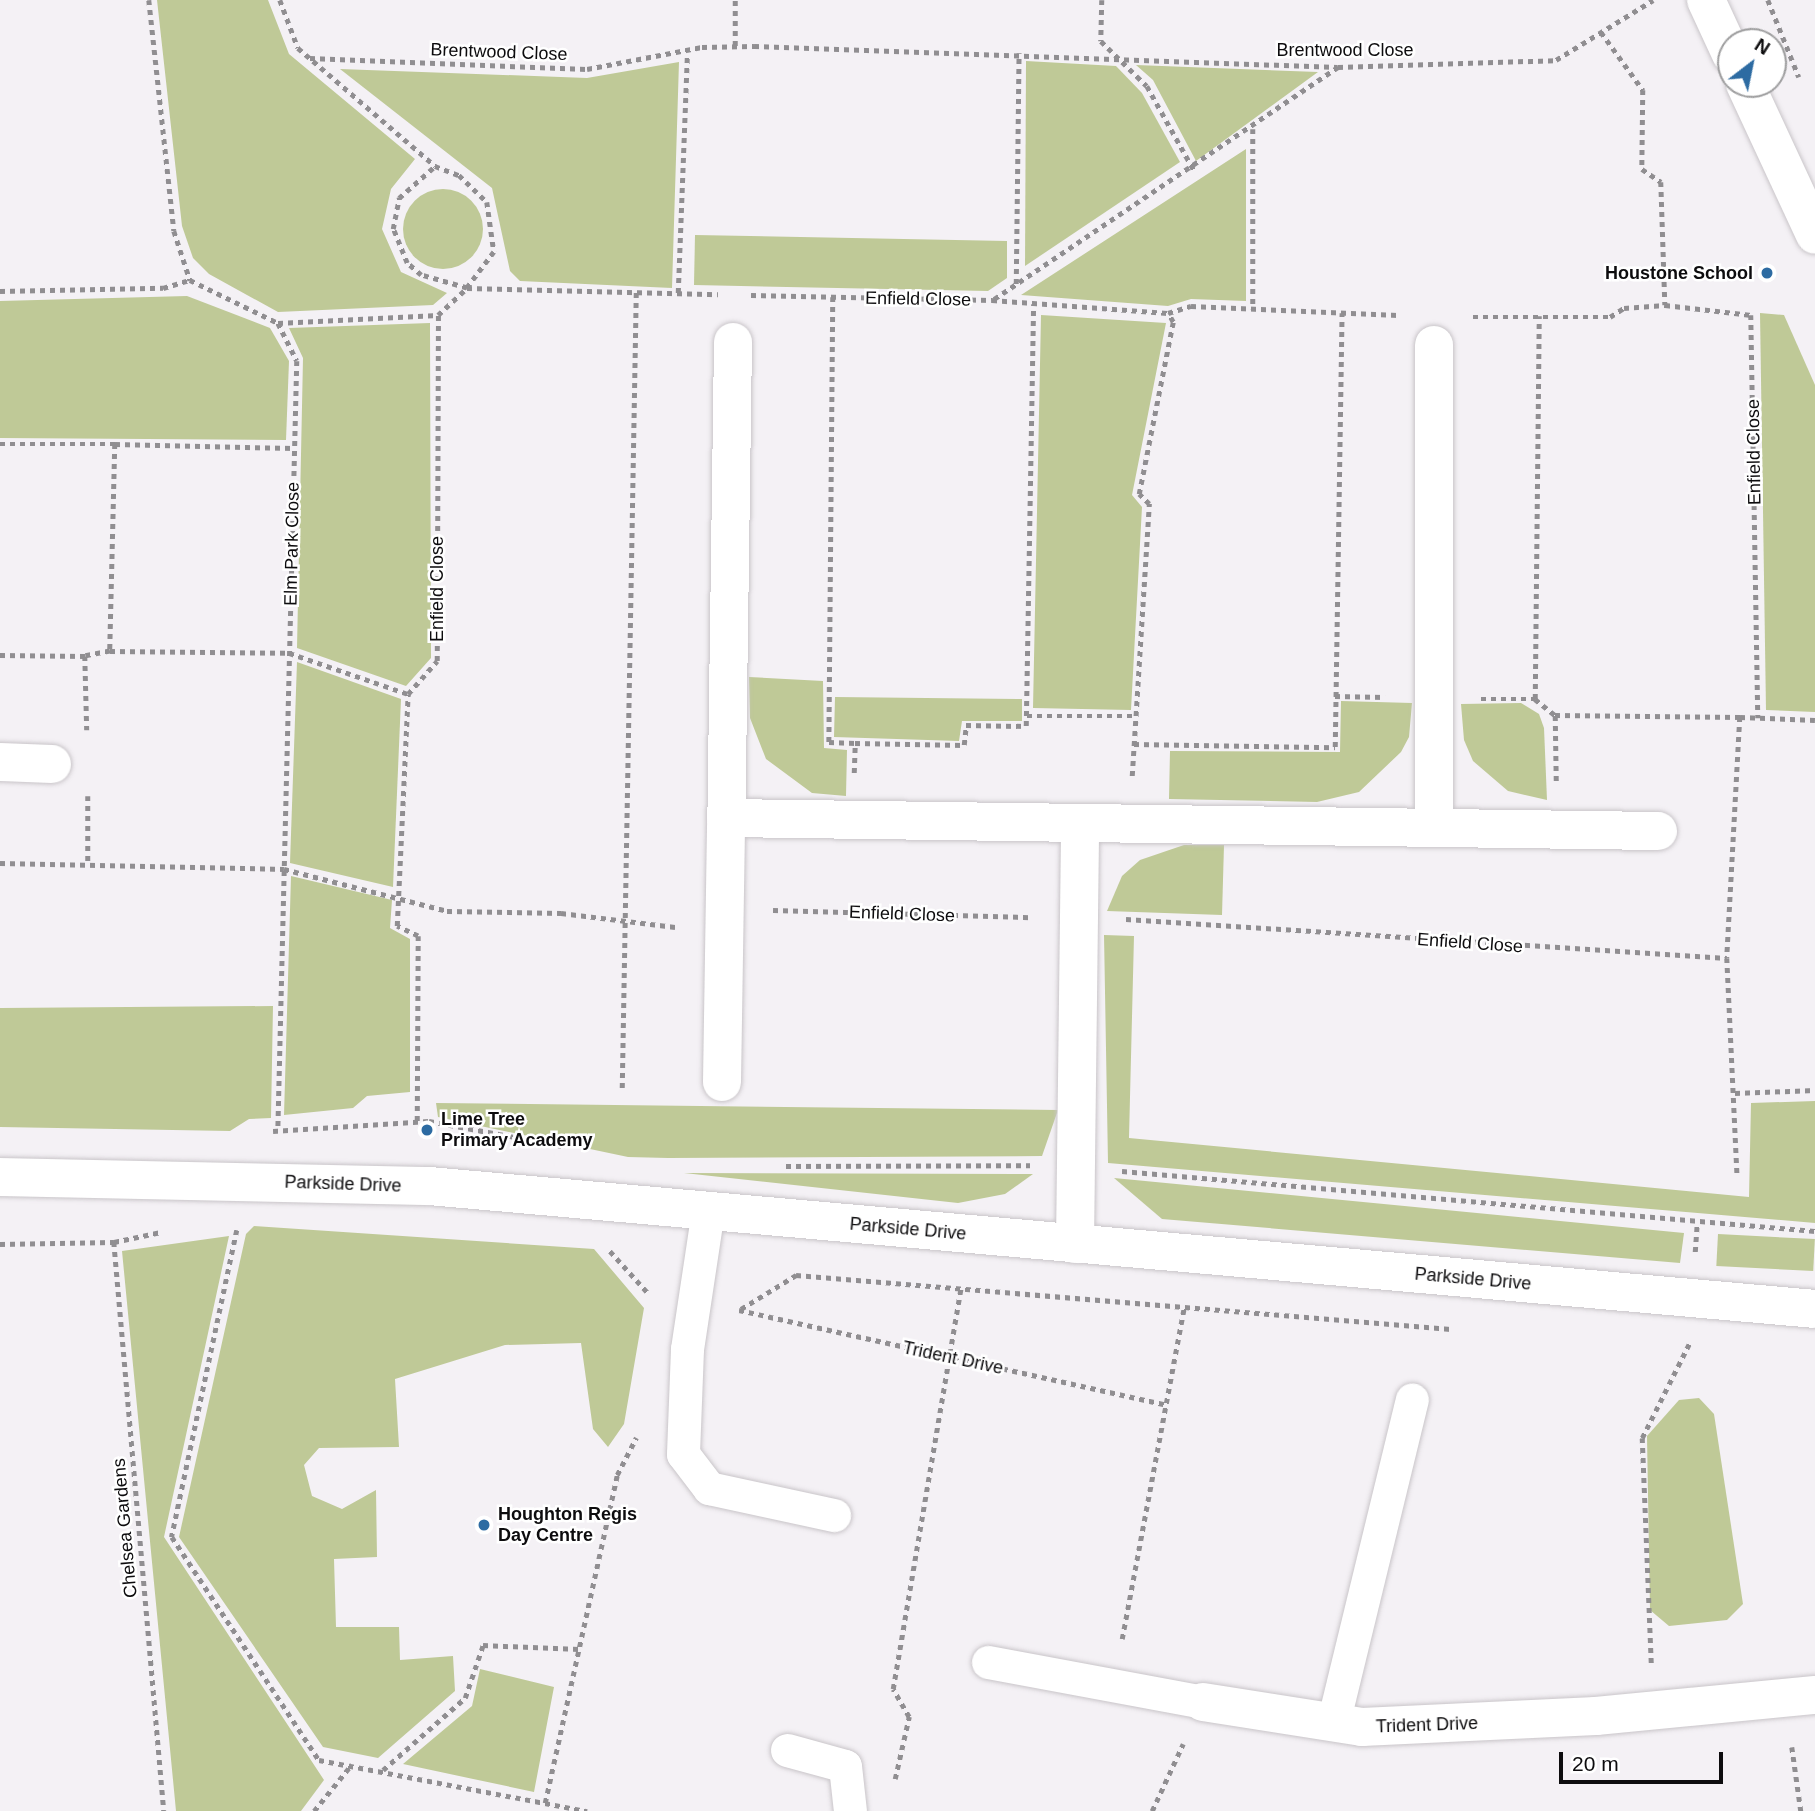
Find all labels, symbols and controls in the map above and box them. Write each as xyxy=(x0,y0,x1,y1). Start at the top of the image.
north arrow xyxy=(1717,28,1787,98)
text: N xyxy=(1751,34,1774,59)
street label: Brentwood Close xyxy=(430,39,568,65)
street label: Brentwood Close xyxy=(1276,39,1414,61)
place label: Houstone School xyxy=(1605,262,1753,284)
marker: Houstone School xyxy=(1759,265,1775,281)
street label: Enfield Close xyxy=(865,287,971,311)
street label: Enfield Close xyxy=(1742,399,1766,505)
street label: Elm Park Close xyxy=(280,482,304,606)
street label: Enfield Close xyxy=(426,536,448,642)
street label: Enfield Close xyxy=(849,901,955,927)
street label: Enfield Close xyxy=(1416,929,1524,957)
place label: Lime Tree Primary Academy xyxy=(441,1109,593,1152)
marker: Lime Tree Primary Academy xyxy=(419,1122,435,1138)
street label: Parkside Drive xyxy=(284,1171,402,1197)
street label: Parkside Drive xyxy=(849,1213,967,1245)
street label: Parkside Drive xyxy=(1414,1263,1532,1295)
street label: Trident Drive xyxy=(901,1337,1005,1379)
street label: Chelsea Gardens xyxy=(108,1457,142,1599)
place label: Houghton Regis Day Centre xyxy=(498,1504,637,1546)
marker: Houghton Regis Day Centre xyxy=(476,1517,492,1533)
street label: Trident Drive xyxy=(1375,1712,1479,1738)
scale bar xyxy=(1563,1738,1728,1782)
text: 20 m xyxy=(1572,1752,1619,1775)

